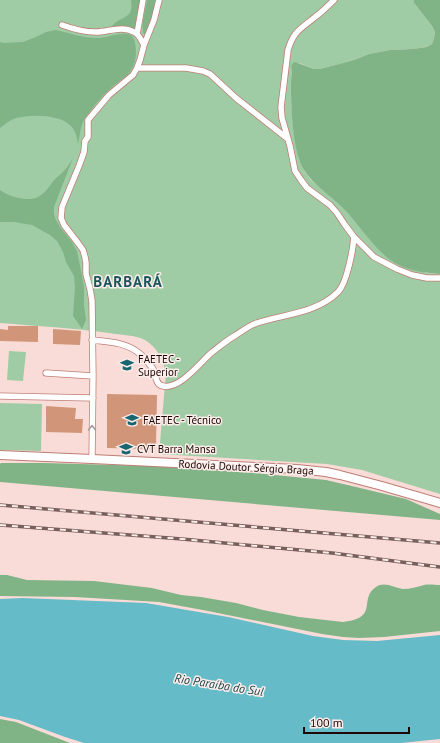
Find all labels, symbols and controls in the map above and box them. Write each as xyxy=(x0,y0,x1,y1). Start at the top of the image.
district label: BARBARÁ xyxy=(93,272,163,291)
place label: FAETEC - Superior xyxy=(138,352,180,379)
school or university icon: FAETEC - Superior xyxy=(119,357,135,373)
school or university icon: FAETEC - Técnico xyxy=(124,412,140,428)
place label: FAETEC - Técnico xyxy=(143,413,222,427)
one-way arrow xyxy=(88,425,97,431)
school or university icon: CVT Barra Mansa xyxy=(118,441,134,457)
place label: CVT Barra Mansa xyxy=(137,442,216,456)
street label: Rodovia Doutor Sérgio Braga xyxy=(178,456,314,478)
water label: Rio Paraíba do Sul xyxy=(173,670,265,699)
scale bar xyxy=(304,709,409,735)
text: 100 m xyxy=(310,715,343,730)

